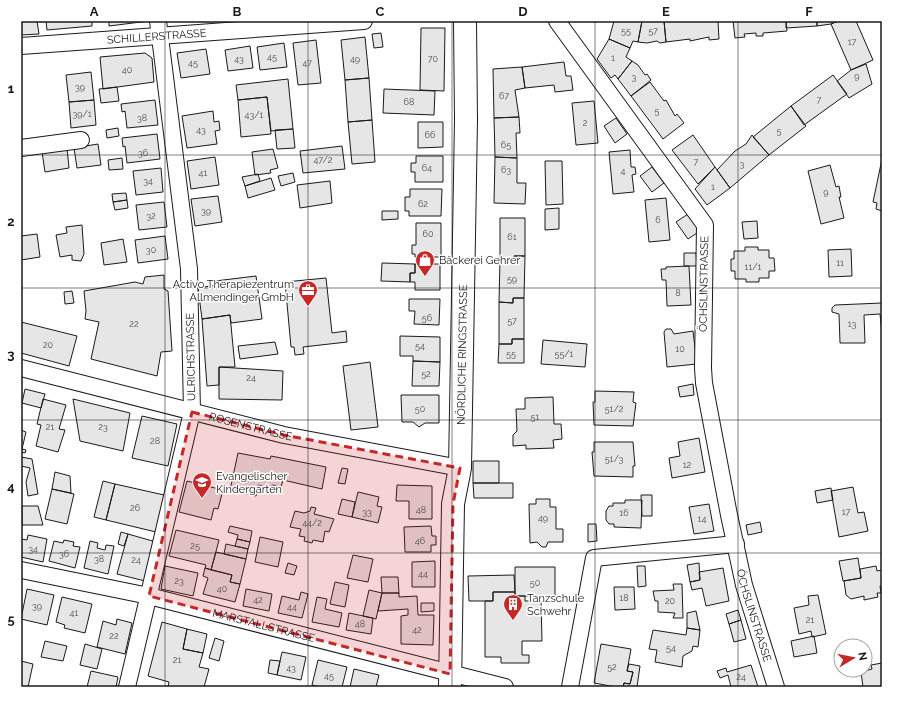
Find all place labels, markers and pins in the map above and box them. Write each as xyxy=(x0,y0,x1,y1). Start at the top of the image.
shop icon: Bäckerei Gehrer xyxy=(414,249,436,277)
place label: Bäckerei Gehrer xyxy=(439,254,521,267)
place label: Activo Therapiezentrum Allmendinger GmbH xyxy=(173,278,294,304)
office icon: Activo Therapiezentrum Allmendinger GmbH xyxy=(297,279,319,307)
place label: Evangelischer Kindergarten xyxy=(216,470,287,496)
school or university icon: Evangelischer Kindergarten xyxy=(191,471,213,499)
place label: Tanzschule Schwehr xyxy=(527,592,585,618)
building icon: Tanzschule Schwehr xyxy=(502,593,524,621)

